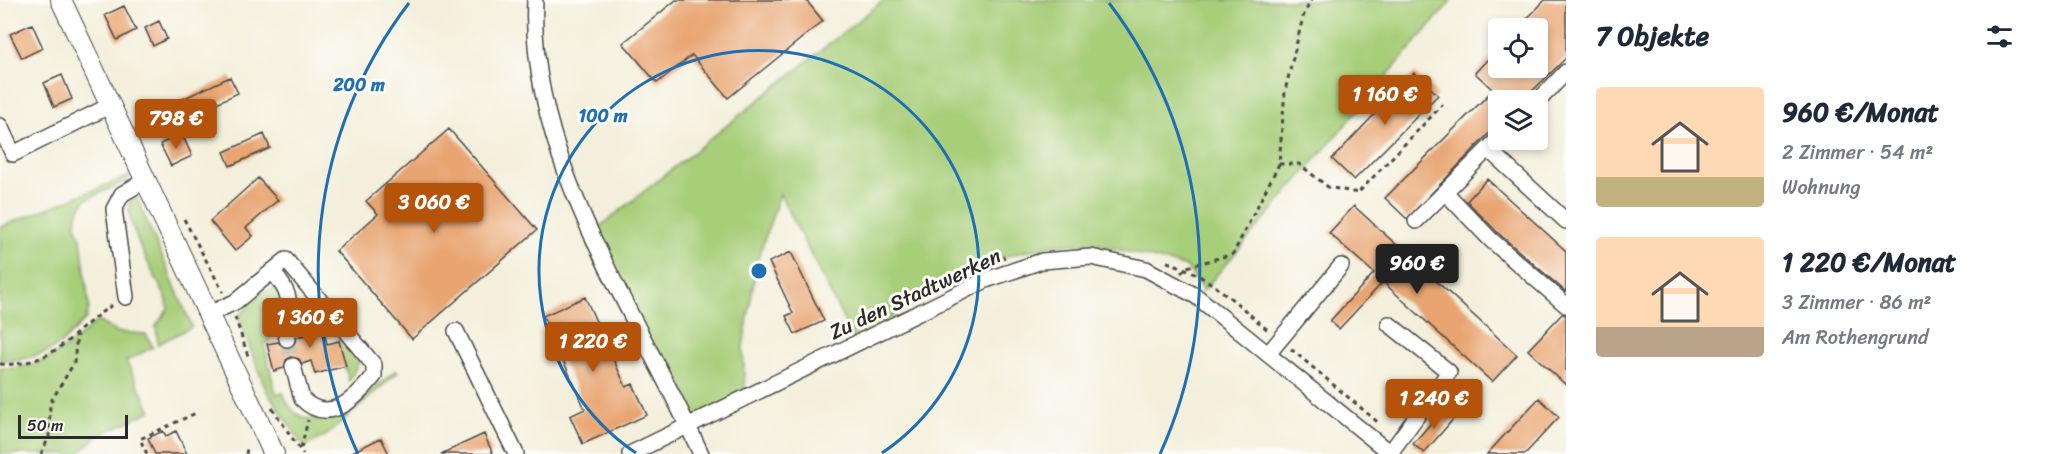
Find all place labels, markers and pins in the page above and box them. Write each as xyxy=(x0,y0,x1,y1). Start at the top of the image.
pin: 1 160 € xyxy=(1330,75,1440,126)
pin: 798 € xyxy=(134,99,218,150)
pin: 3 060 € xyxy=(379,183,489,234)
pin: 960 € xyxy=(1375,244,1459,295)
centre of rings xyxy=(749,261,769,281)
pin: 1 360 € xyxy=(255,298,365,349)
pin: 1 220 € xyxy=(538,322,648,373)
pin: 1 240 € xyxy=(1379,379,1489,430)

